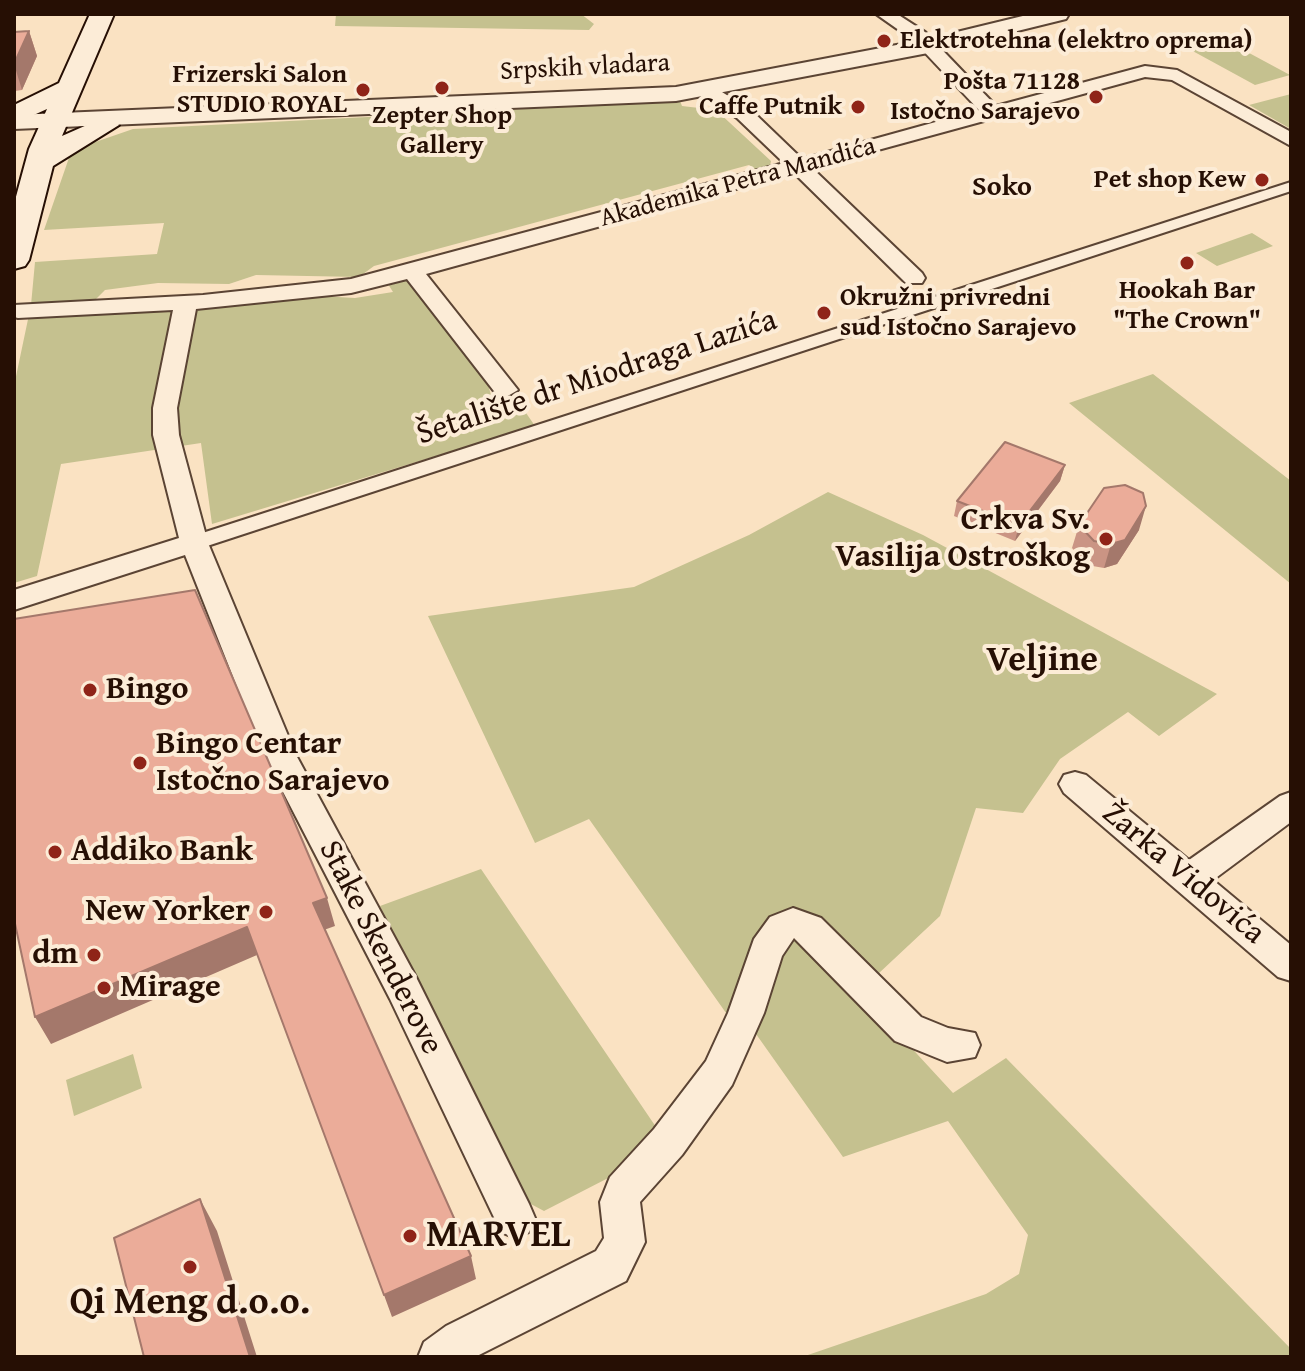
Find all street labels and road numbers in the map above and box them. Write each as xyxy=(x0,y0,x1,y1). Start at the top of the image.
street label: Srpskih vladara xyxy=(499,48,671,88)
street label: Akademika Petra Mandića xyxy=(597,131,879,235)
street label: Šetalište dr Miodraga Lazića xyxy=(412,302,782,454)
street label: Žarka Vidovića xyxy=(1094,795,1272,953)
street label: Stake Skenderove xyxy=(310,835,450,1061)

